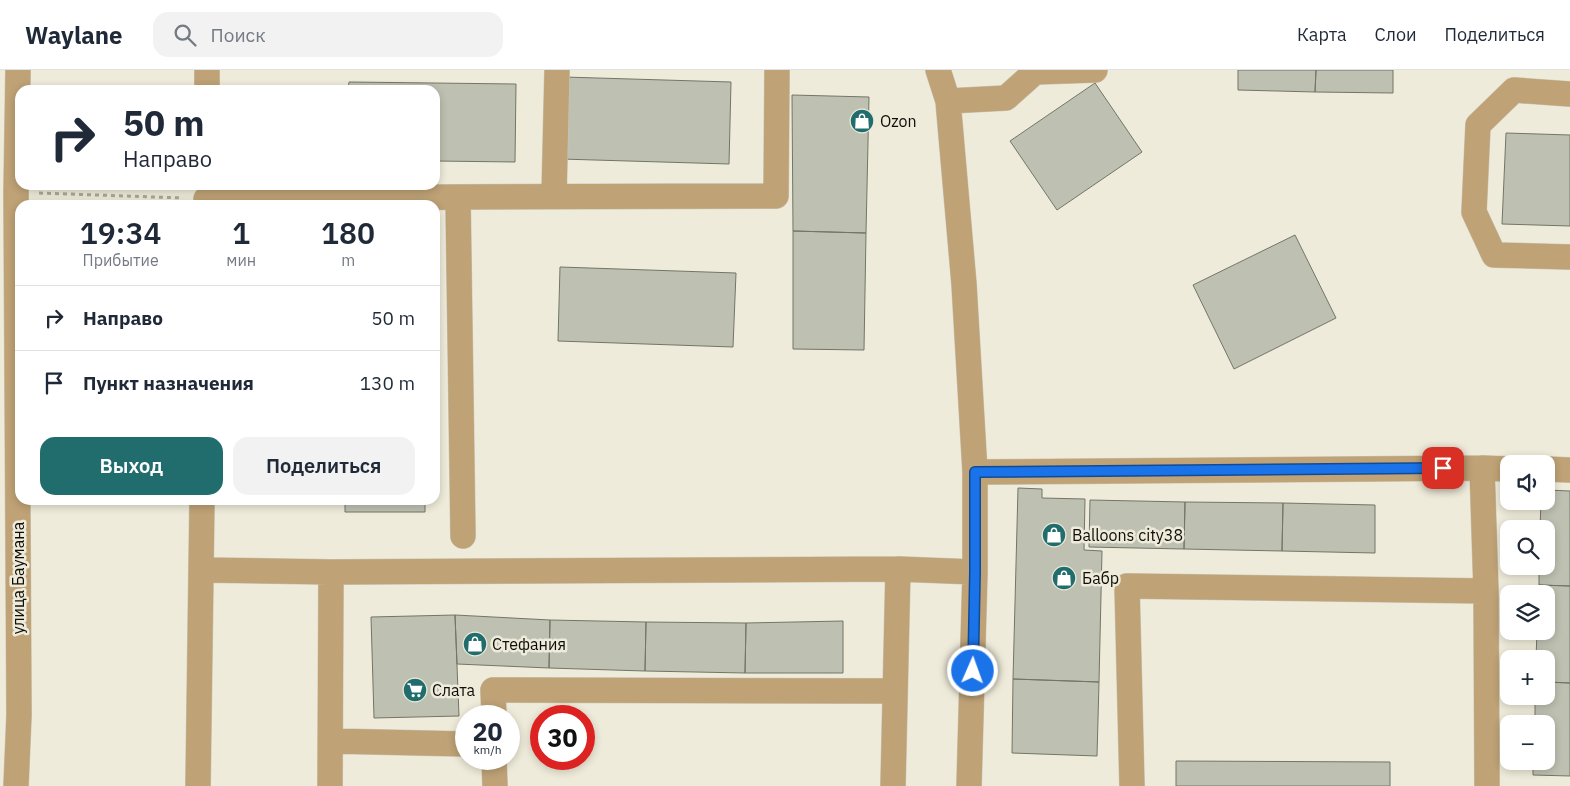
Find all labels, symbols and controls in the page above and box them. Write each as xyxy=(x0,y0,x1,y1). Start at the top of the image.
search box xyxy=(153,12,503,57)
text: Waylane xyxy=(25,19,123,51)
icon: search xyxy=(171,21,199,49)
text: Поиск xyxy=(211,23,266,47)
text: Карта xyxy=(1297,23,1347,46)
text: Слои xyxy=(1375,23,1417,46)
text: Поделиться xyxy=(1445,23,1545,46)
text: 50 m xyxy=(123,100,205,146)
icon: right xyxy=(40,105,105,170)
shop icon: Ozon xyxy=(849,108,875,134)
place label: Ozon xyxy=(880,111,917,131)
text: Направо xyxy=(123,144,212,173)
text: 19:34 xyxy=(80,213,161,252)
text: 1 xyxy=(232,213,250,252)
text: 180 xyxy=(321,213,375,252)
text: Прибытие xyxy=(83,250,159,270)
text: мин xyxy=(226,250,256,270)
text: m xyxy=(341,250,355,270)
icon: right xyxy=(40,304,68,332)
text: Направо xyxy=(83,306,163,330)
text: 50 m xyxy=(371,306,415,330)
icon: arrive xyxy=(40,369,68,397)
text: Пункт назначения xyxy=(83,371,254,395)
text: 130 m xyxy=(360,371,415,395)
button: Выход xyxy=(40,437,223,495)
button: Поделиться xyxy=(233,437,415,495)
pin xyxy=(1422,447,1464,489)
icon: arrive xyxy=(1429,454,1457,482)
map controls xyxy=(1500,455,1555,770)
button: sound xyxy=(1500,455,1555,510)
button: search xyxy=(1500,520,1555,575)
street label: улица Баумана xyxy=(8,521,28,634)
shop icon: Balloons city38 xyxy=(1041,522,1067,548)
place label: Balloons city38 xyxy=(1072,525,1183,545)
shop icon: Бабр xyxy=(1051,565,1077,591)
place label: Бабр xyxy=(1082,568,1119,588)
button: layers xyxy=(1500,585,1555,640)
shop icon: Стефания xyxy=(462,631,488,657)
place label: Стефания xyxy=(492,634,566,654)
position arrow xyxy=(946,644,998,696)
button: + xyxy=(1500,650,1555,705)
supermarket icon: Слата xyxy=(402,677,428,703)
place label: Слата xyxy=(432,680,476,700)
speed limit sign: 30 xyxy=(530,705,595,770)
text: 20 xyxy=(472,715,503,748)
button: − xyxy=(1500,715,1555,770)
text: km/h xyxy=(473,742,502,757)

